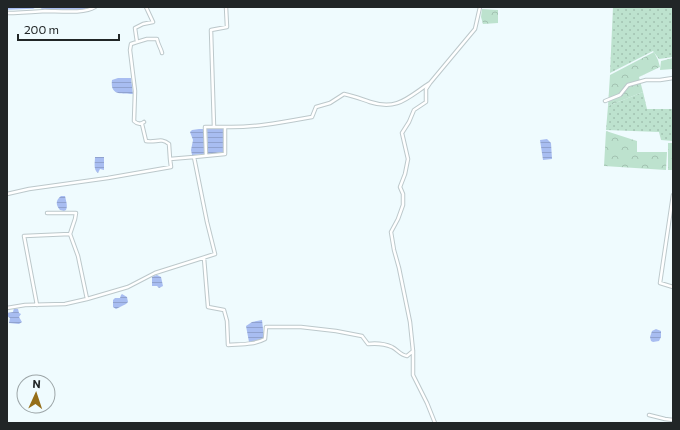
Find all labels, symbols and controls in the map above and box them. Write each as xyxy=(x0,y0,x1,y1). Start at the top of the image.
scale bar xyxy=(18,16,119,42)
text: 200 m xyxy=(24,22,59,36)
north arrow xyxy=(16,374,56,414)
text: N xyxy=(32,377,41,390)

